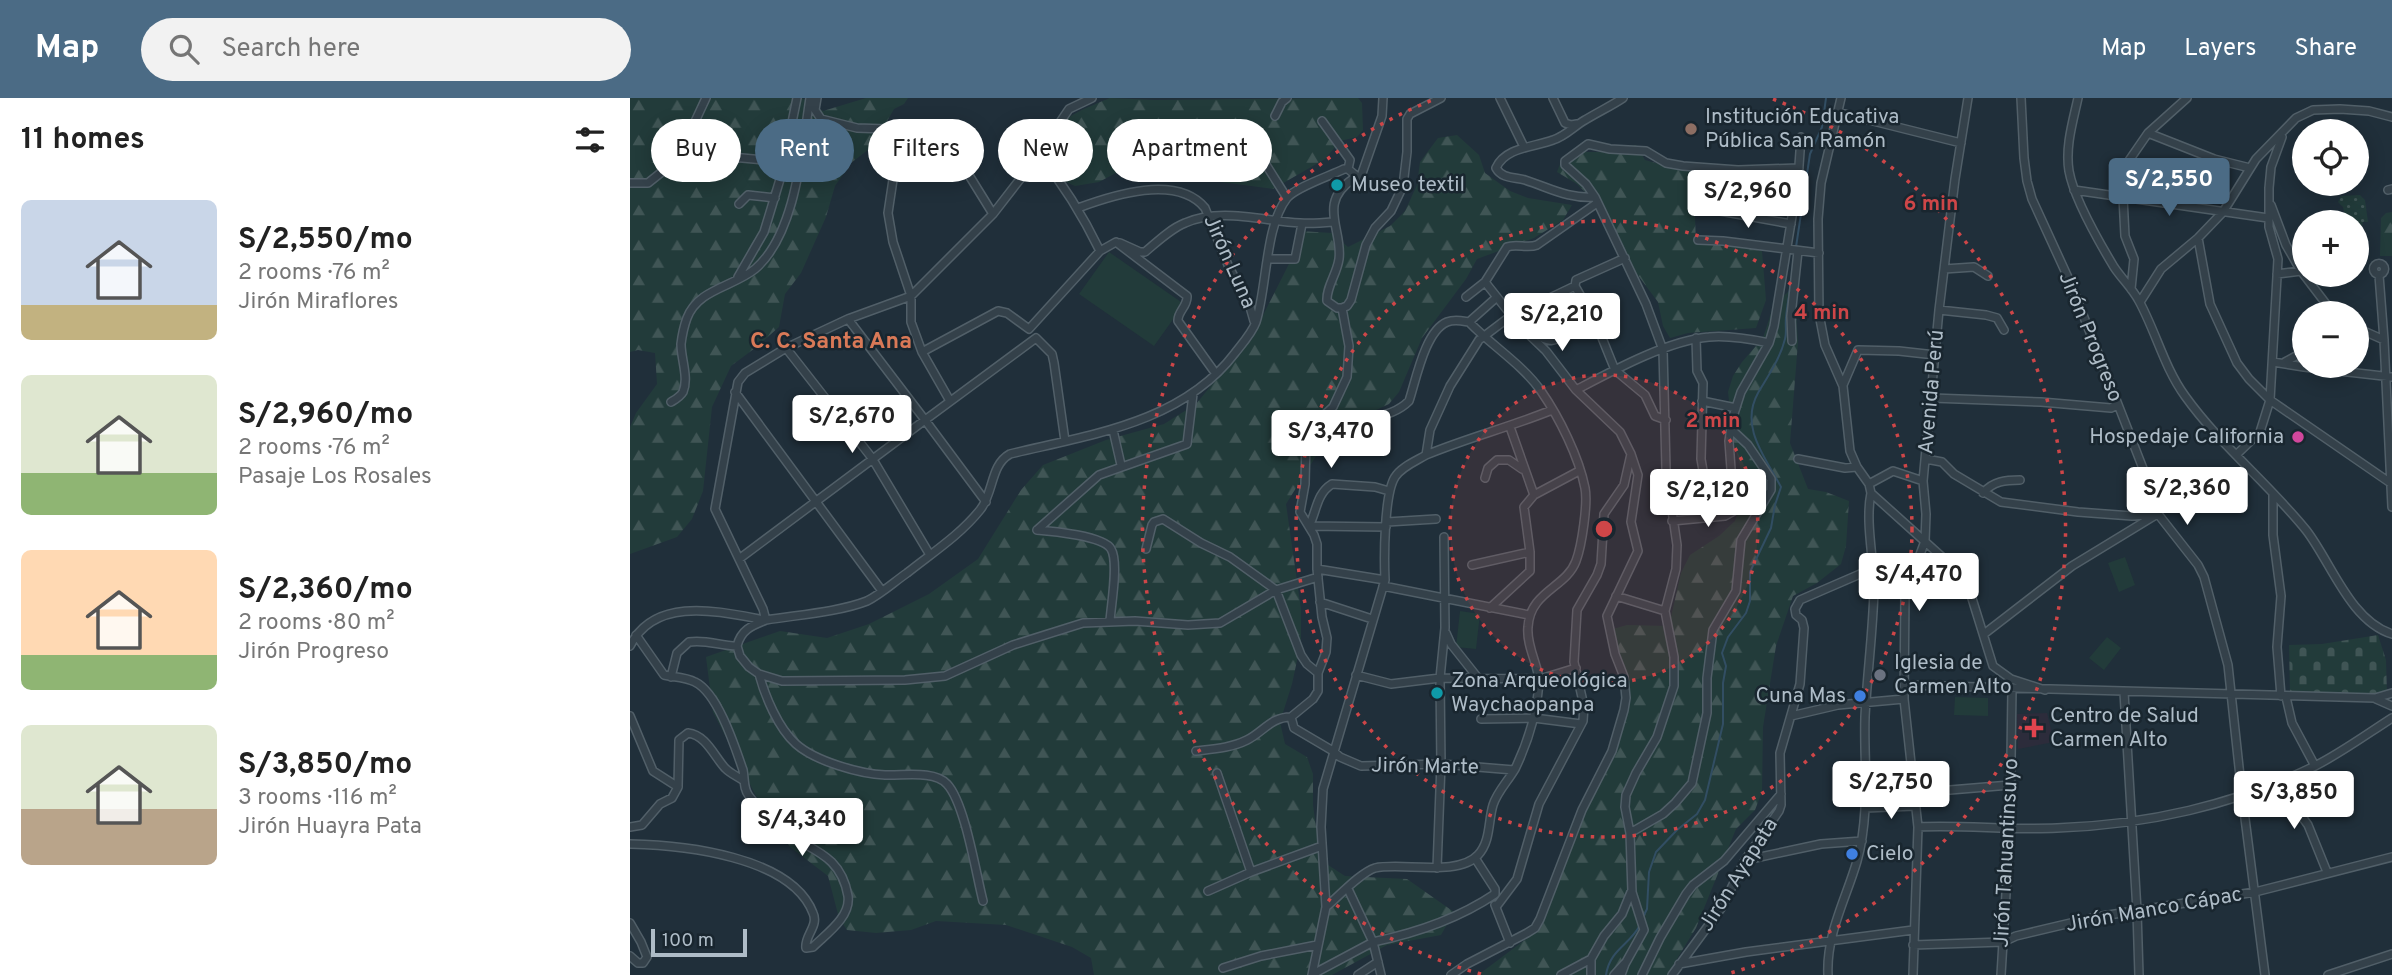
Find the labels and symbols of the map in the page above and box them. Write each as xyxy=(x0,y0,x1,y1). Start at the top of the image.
place label: Institución Educativa Pública San Ramón xyxy=(1705,104,1899,155)
marker: Institución Educativa Pública San Ramón xyxy=(1683,121,1699,137)
pin: S/2,550 xyxy=(2104,158,2234,218)
pin: S/2,960 xyxy=(1683,170,1813,230)
place label: Museo textil xyxy=(1351,172,1465,199)
marker: Museo textil xyxy=(1329,177,1345,193)
text: 6 min xyxy=(1904,191,1958,218)
street label: Jirón Luna xyxy=(1196,211,1262,313)
street label: Jirón Progreso xyxy=(2052,268,2128,406)
pin: S/2,210 xyxy=(1497,294,1627,353)
text: 4 min xyxy=(1794,300,1850,327)
district label: C. C. Santa Ana xyxy=(750,328,912,357)
street label: Avenida Perú xyxy=(1913,329,1951,455)
pin: S/2,670 xyxy=(787,396,917,455)
text: 2 min xyxy=(1686,408,1740,435)
pin: S/3,470 xyxy=(1266,410,1396,470)
place label: Hospedaje California xyxy=(2089,424,2284,451)
marker: Hospedaje California xyxy=(2290,429,2306,445)
pin: S/2,360 xyxy=(2122,468,2252,527)
pin: S/2,120 xyxy=(1643,470,1773,529)
centre of rings xyxy=(1592,517,1616,541)
pin: S/4,470 xyxy=(1854,554,1984,613)
place label: Iglesia de Carmen Alto xyxy=(1894,650,2012,701)
marker: Iglesia de Carmen Alto xyxy=(1872,667,1888,683)
place label: Zona Arqueológica Waychaopanpa xyxy=(1451,668,1627,719)
place label: Cuna Mas xyxy=(1755,683,1846,710)
marker: Zona Arqueológica Waychaopanpa xyxy=(1429,685,1445,701)
marker: Cuna Mas xyxy=(1852,688,1868,704)
place label: Centro de Salud Carmen Alto xyxy=(2050,703,2199,754)
marker: Centro de Salud Carmen Alto xyxy=(2024,718,2044,738)
street label: Jirón Marte xyxy=(1371,753,1479,781)
street label: Jirón Tahuantinsuyo xyxy=(1989,758,2025,948)
pin: S/2,750 xyxy=(1826,762,1956,821)
pin: S/3,850 xyxy=(2229,772,2359,831)
pin: S/4,340 xyxy=(737,798,867,858)
street label: Jirón Ayapata xyxy=(1693,813,1785,937)
place label: Cielo xyxy=(1866,841,1913,868)
marker: Cielo xyxy=(1844,846,1860,862)
street label: Jirón Manco Cápac xyxy=(2064,881,2244,939)
scale bar xyxy=(651,926,747,958)

